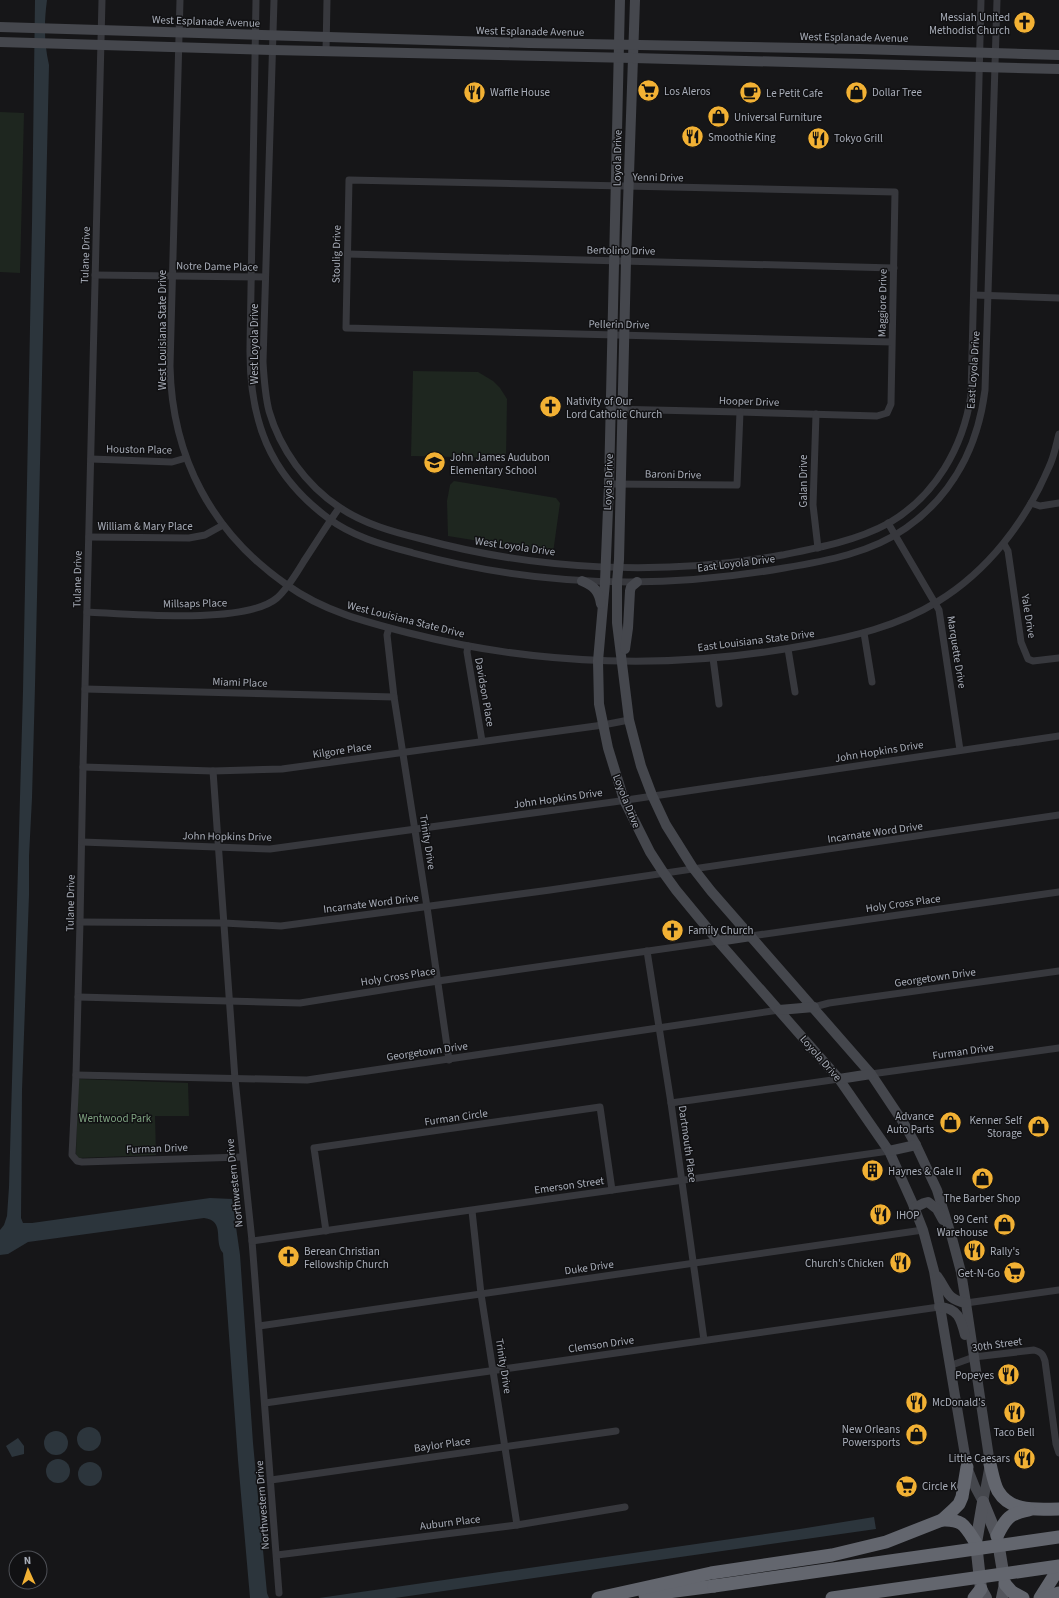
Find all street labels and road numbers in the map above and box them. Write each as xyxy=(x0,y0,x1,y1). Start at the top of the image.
street label: West Esplanade Avenue xyxy=(152,12,261,31)
street label: West Esplanade Avenue xyxy=(476,23,585,40)
street label: West Esplanade Avenue xyxy=(800,29,909,46)
street label: Loyola Drive xyxy=(610,129,626,186)
street label: Yenni Drive xyxy=(631,170,684,185)
street label: Stoulig Drive xyxy=(328,224,345,283)
street label: Tulane Drive xyxy=(77,226,94,284)
street label: Bertolino Drive xyxy=(586,242,656,259)
street label: Notre Dame Place xyxy=(176,258,259,275)
street label: Maggiore Drive xyxy=(874,268,891,337)
street label: West Louisiana State Drive xyxy=(155,269,170,390)
street label: West Loyola Drive xyxy=(247,303,262,385)
street label: Pellerin Drive xyxy=(588,316,650,333)
street label: East Loyola Drive xyxy=(963,330,984,410)
street label: Hooper Drive xyxy=(718,393,780,410)
street label: Houston Place xyxy=(106,441,173,458)
street label: Loyola Drive xyxy=(600,453,617,511)
street label: Galan Drive xyxy=(796,454,811,507)
street label: Baroni Drive xyxy=(645,467,702,483)
street label: William & Mary Place xyxy=(97,519,193,534)
street label: West Loyola Drive xyxy=(474,533,557,560)
street label: Tulane Drive xyxy=(70,550,86,608)
street label: East Loyola Drive xyxy=(696,551,776,576)
street label: Yale Drive xyxy=(1017,592,1039,640)
street label: Millsaps Place xyxy=(163,595,228,612)
street label: West Louisiana State Drive xyxy=(346,598,467,641)
street label: Marquette Drive xyxy=(943,615,970,690)
street label: East Louisiana State Drive xyxy=(697,626,816,655)
street label: Davidson Place xyxy=(471,656,498,728)
street label: Miami Place xyxy=(212,674,268,691)
street label: John Hopkins Drive xyxy=(834,737,925,766)
street label: Kilgore Place xyxy=(312,739,373,762)
street label: Loyola Drive xyxy=(609,772,644,831)
street label: John Hopkins Drive xyxy=(513,785,604,812)
street label: Trinity Drive xyxy=(416,813,439,871)
street label: Incarnate Word Drive xyxy=(826,818,924,847)
street label: John Hopkins Drive xyxy=(182,828,272,845)
street label: Tulane Drive xyxy=(63,874,79,932)
street label: Incarnate Word Drive xyxy=(322,890,420,917)
street label: Holy Cross Place xyxy=(865,891,942,916)
street label: Holy Cross Place xyxy=(360,963,437,990)
street label: Georgetown Drive xyxy=(893,964,977,991)
street label: Loyola Drive xyxy=(796,1032,845,1085)
street label: Georgetown Drive xyxy=(385,1038,469,1065)
street label: Furman Drive xyxy=(931,1040,995,1063)
street label: Dartmouth Place xyxy=(675,1105,700,1184)
street label: Furman Circle xyxy=(423,1106,489,1129)
street label: Northwestern Drive xyxy=(222,1137,247,1228)
street label: Furman Drive xyxy=(126,1140,189,1157)
street label: Emerson Street xyxy=(533,1173,605,1198)
street label: Duke Drive xyxy=(564,1257,615,1278)
street label: Clemson Drive xyxy=(567,1332,635,1357)
street label: 30th Street xyxy=(971,1334,1023,1355)
street label: Trinity Drive xyxy=(492,1337,515,1395)
street label: Baylor Place xyxy=(413,1433,472,1456)
street label: Northwestern Drive xyxy=(252,1459,273,1550)
street label: Auburn Place xyxy=(419,1511,482,1534)

